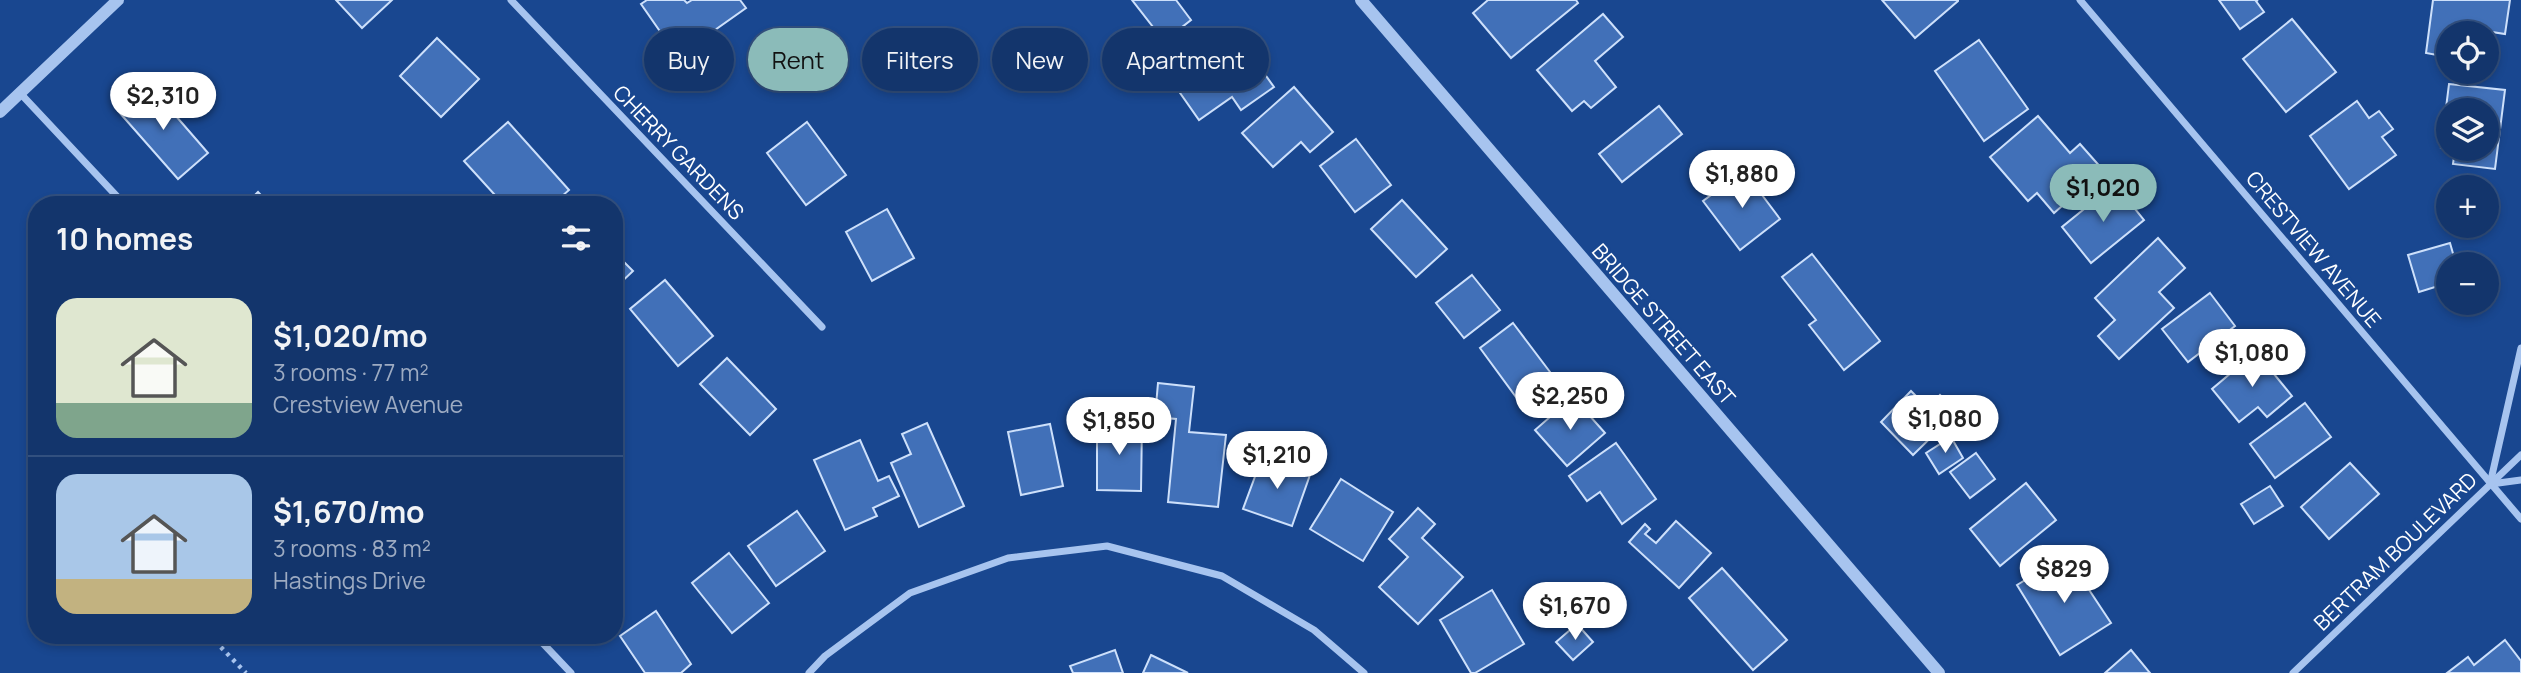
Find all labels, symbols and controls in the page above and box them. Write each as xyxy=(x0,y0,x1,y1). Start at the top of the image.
map controls xyxy=(2436,21,2499,315)
button: locate xyxy=(2436,21,2499,84)
chip: Buy xyxy=(644,28,734,91)
chip: Rent xyxy=(748,28,848,91)
chip: Filters xyxy=(862,28,978,91)
chip: New xyxy=(992,28,1088,91)
chip: Apartment xyxy=(1102,28,1269,91)
pin: $2,310 xyxy=(106,72,220,132)
text: $2,310 xyxy=(126,79,200,111)
street label: CHERRY GARDENS xyxy=(607,79,751,225)
button: layers xyxy=(2436,98,2499,161)
pin: $1,880 xyxy=(1685,150,1799,210)
text: $1,880 xyxy=(1705,157,1779,189)
pin: $1,020 xyxy=(2046,164,2160,224)
street label: CRESTVIEW AVENUE xyxy=(2240,165,2388,333)
text: $1,020 xyxy=(2066,171,2140,203)
button: + xyxy=(2436,175,2499,238)
text: 10 homes xyxy=(56,218,193,259)
icon: filters xyxy=(557,219,595,257)
street label: BRIDGE STREET EAST xyxy=(1586,237,1742,411)
button: − xyxy=(2436,252,2499,315)
text: $1,020/mo xyxy=(273,315,428,356)
icon: home xyxy=(112,326,196,410)
pin: $1,080 xyxy=(2195,330,2309,389)
text: $1,080 xyxy=(2215,336,2289,368)
text: 3 rooms · 77 m² xyxy=(273,356,429,388)
pin: $2,250 xyxy=(1513,372,1627,432)
text: $2,250 xyxy=(1531,379,1609,411)
text: Crestview Avenue xyxy=(273,388,463,420)
pin: $1,080 xyxy=(1888,396,2002,455)
pin: $1,850 xyxy=(1062,398,1176,457)
text: $1,080 xyxy=(1908,402,1982,434)
text: $1,850 xyxy=(1082,404,1156,436)
pin: $1,210 xyxy=(1220,432,1334,491)
text: $1,210 xyxy=(1242,438,1312,470)
street label: BERTRAM BOULEVARD xyxy=(2307,466,2483,636)
text: $1,670/mo xyxy=(273,491,425,532)
icon: home xyxy=(112,502,196,586)
text: 3 rooms · 83 m² xyxy=(273,532,431,564)
pin: $829 xyxy=(2023,546,2105,605)
text: $829 xyxy=(2036,552,2092,584)
text: Hastings Drive xyxy=(273,564,426,596)
pin: $1,670 xyxy=(1518,582,1632,642)
text: $1,670 xyxy=(1539,589,1611,621)

